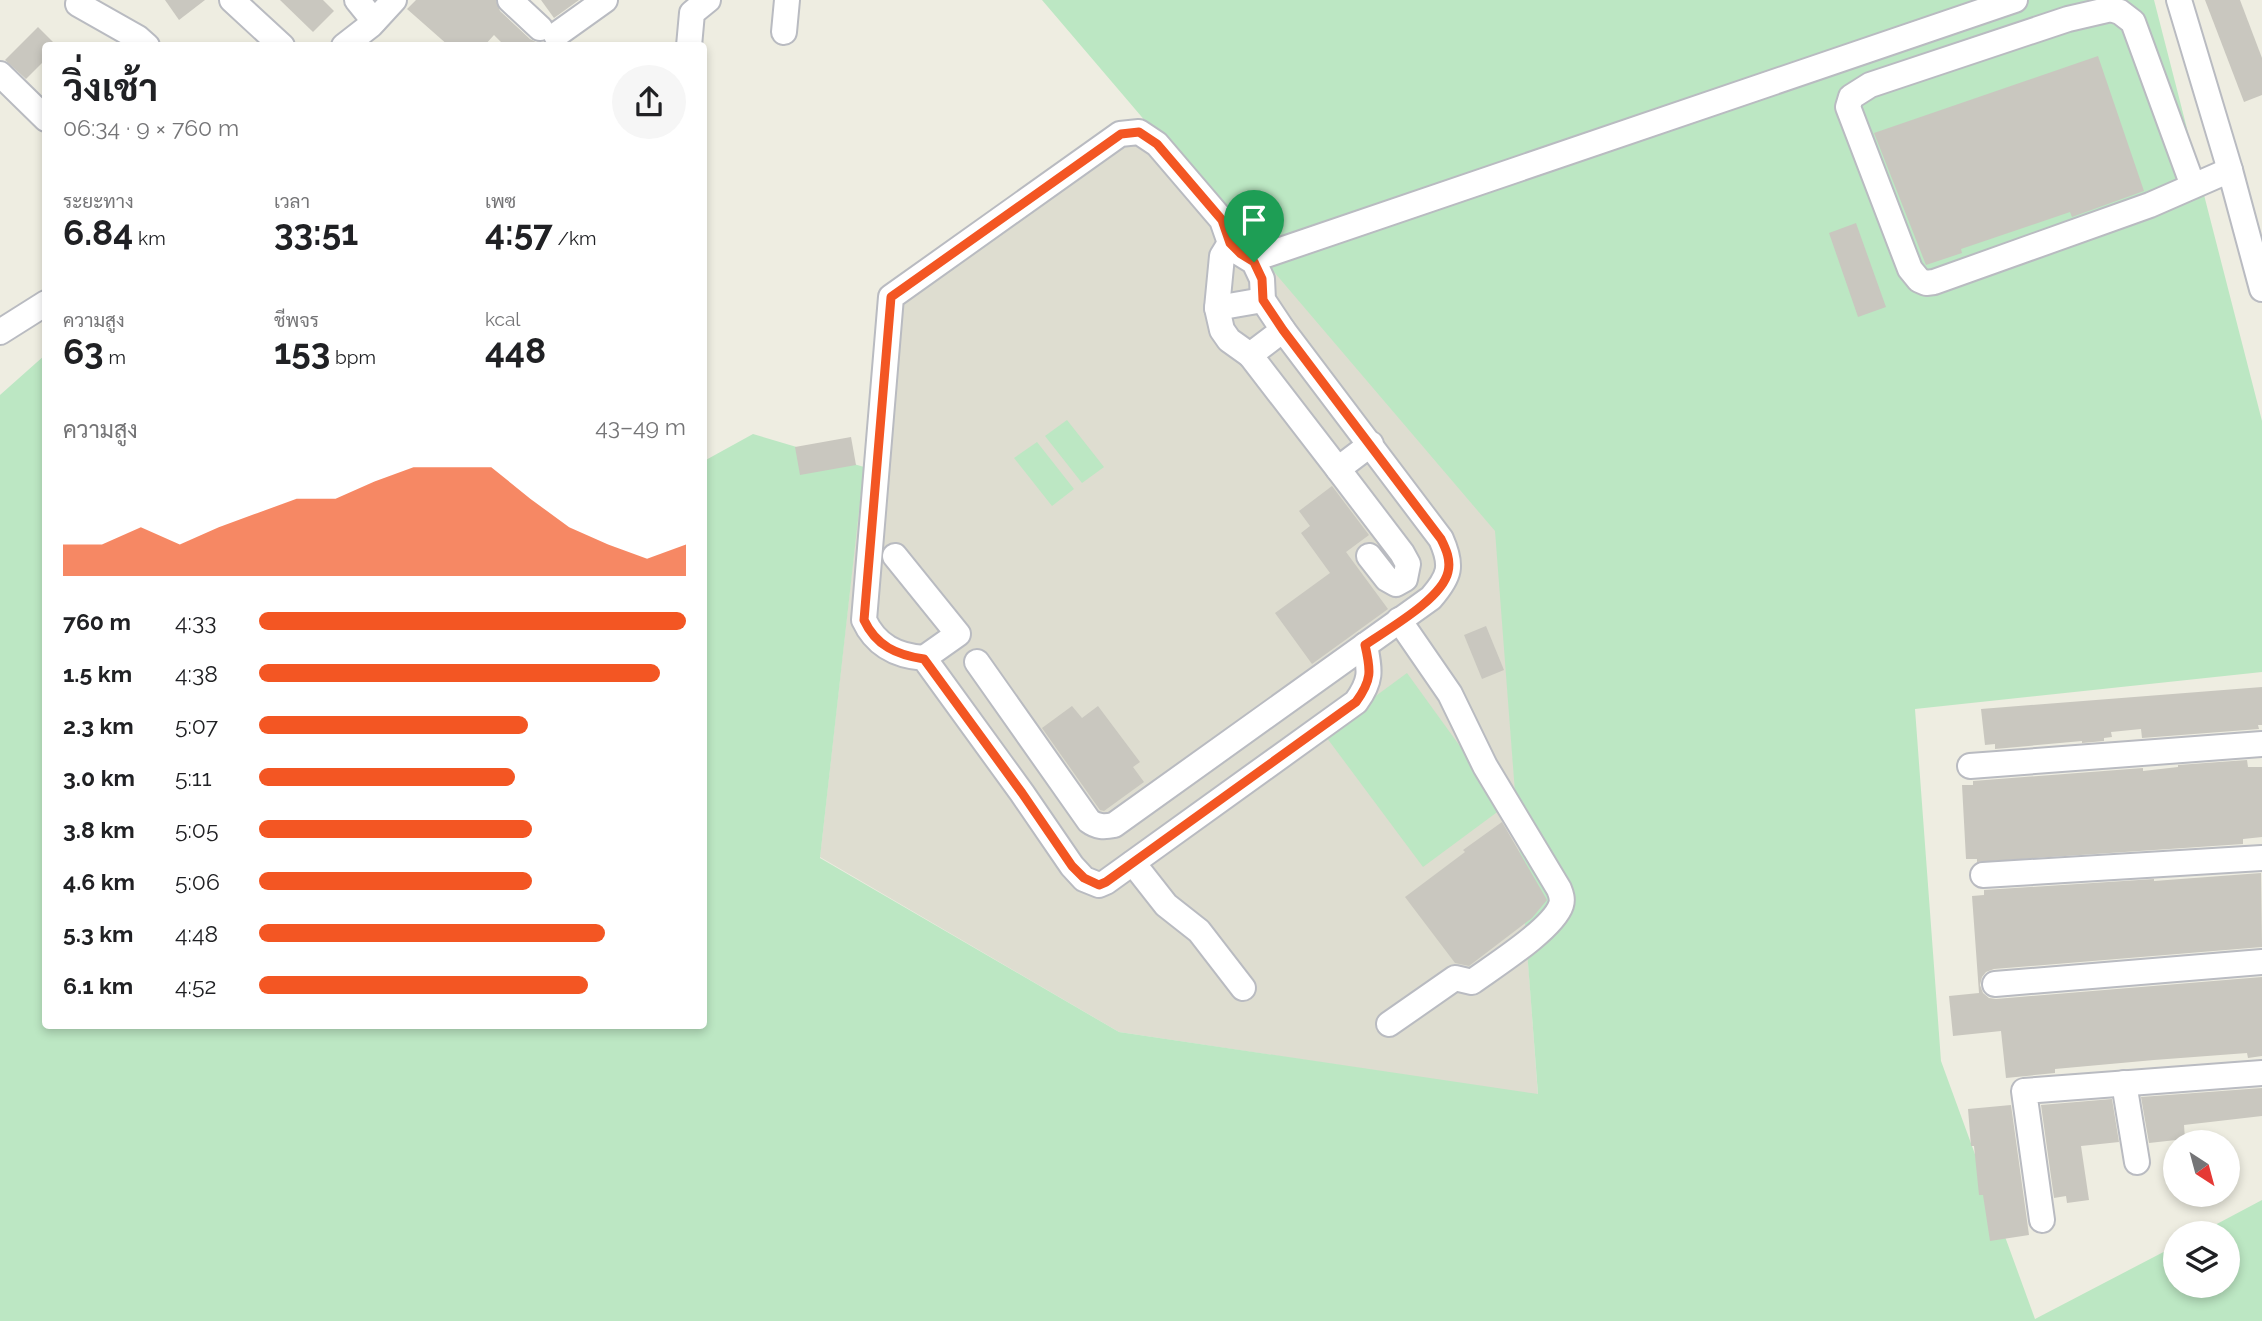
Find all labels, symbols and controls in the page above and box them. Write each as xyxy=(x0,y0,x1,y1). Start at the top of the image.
text: วิ่งเช้า xyxy=(63,65,158,110)
button: share xyxy=(612,65,686,139)
text: 06:34 · 9 × 760 m xyxy=(63,114,239,141)
text: ระยะทาง xyxy=(63,190,134,212)
text: เวลา xyxy=(274,190,310,212)
text: เพซ xyxy=(485,190,516,212)
pin xyxy=(1224,190,1284,262)
icon: arrive xyxy=(1235,201,1273,239)
text: 6.84 xyxy=(63,212,133,253)
text: 33:51 xyxy=(274,212,358,253)
text: 4:57 xyxy=(485,212,553,253)
text: km xyxy=(133,227,166,249)
text: /km xyxy=(553,227,597,249)
text: kcal xyxy=(485,308,521,330)
text: ความสูง xyxy=(63,309,125,331)
text: ชีพจร xyxy=(274,309,319,331)
text: 448 xyxy=(485,330,546,371)
text: 63 xyxy=(63,331,104,372)
text: 153 xyxy=(274,331,330,372)
text: m xyxy=(104,346,126,368)
text: bpm xyxy=(330,346,376,368)
text: 43–49 m xyxy=(595,413,686,440)
text: ความสูง xyxy=(63,416,138,443)
text: 760 m xyxy=(63,608,131,635)
text: 4:33 xyxy=(175,608,216,635)
text: 1.5 km xyxy=(63,660,132,687)
text: 4:38 xyxy=(175,660,218,687)
text: 2.3 km xyxy=(63,712,134,739)
text: 5:07 xyxy=(175,712,218,739)
text: 3.0 km xyxy=(63,764,135,791)
text: 5:11 xyxy=(175,764,212,791)
text: 3.8 km xyxy=(63,816,135,843)
text: 5:05 xyxy=(175,816,218,843)
text: 4.6 km xyxy=(63,868,135,895)
text: 5:06 xyxy=(175,868,220,895)
text: 5.3 km xyxy=(63,920,134,947)
text: 4:48 xyxy=(175,920,218,947)
text: 6.1 km xyxy=(63,972,133,999)
text: 4:52 xyxy=(175,972,216,999)
north arrow xyxy=(2163,1130,2240,1208)
map controls xyxy=(2163,1130,2240,1298)
button: layers xyxy=(2163,1221,2240,1298)

